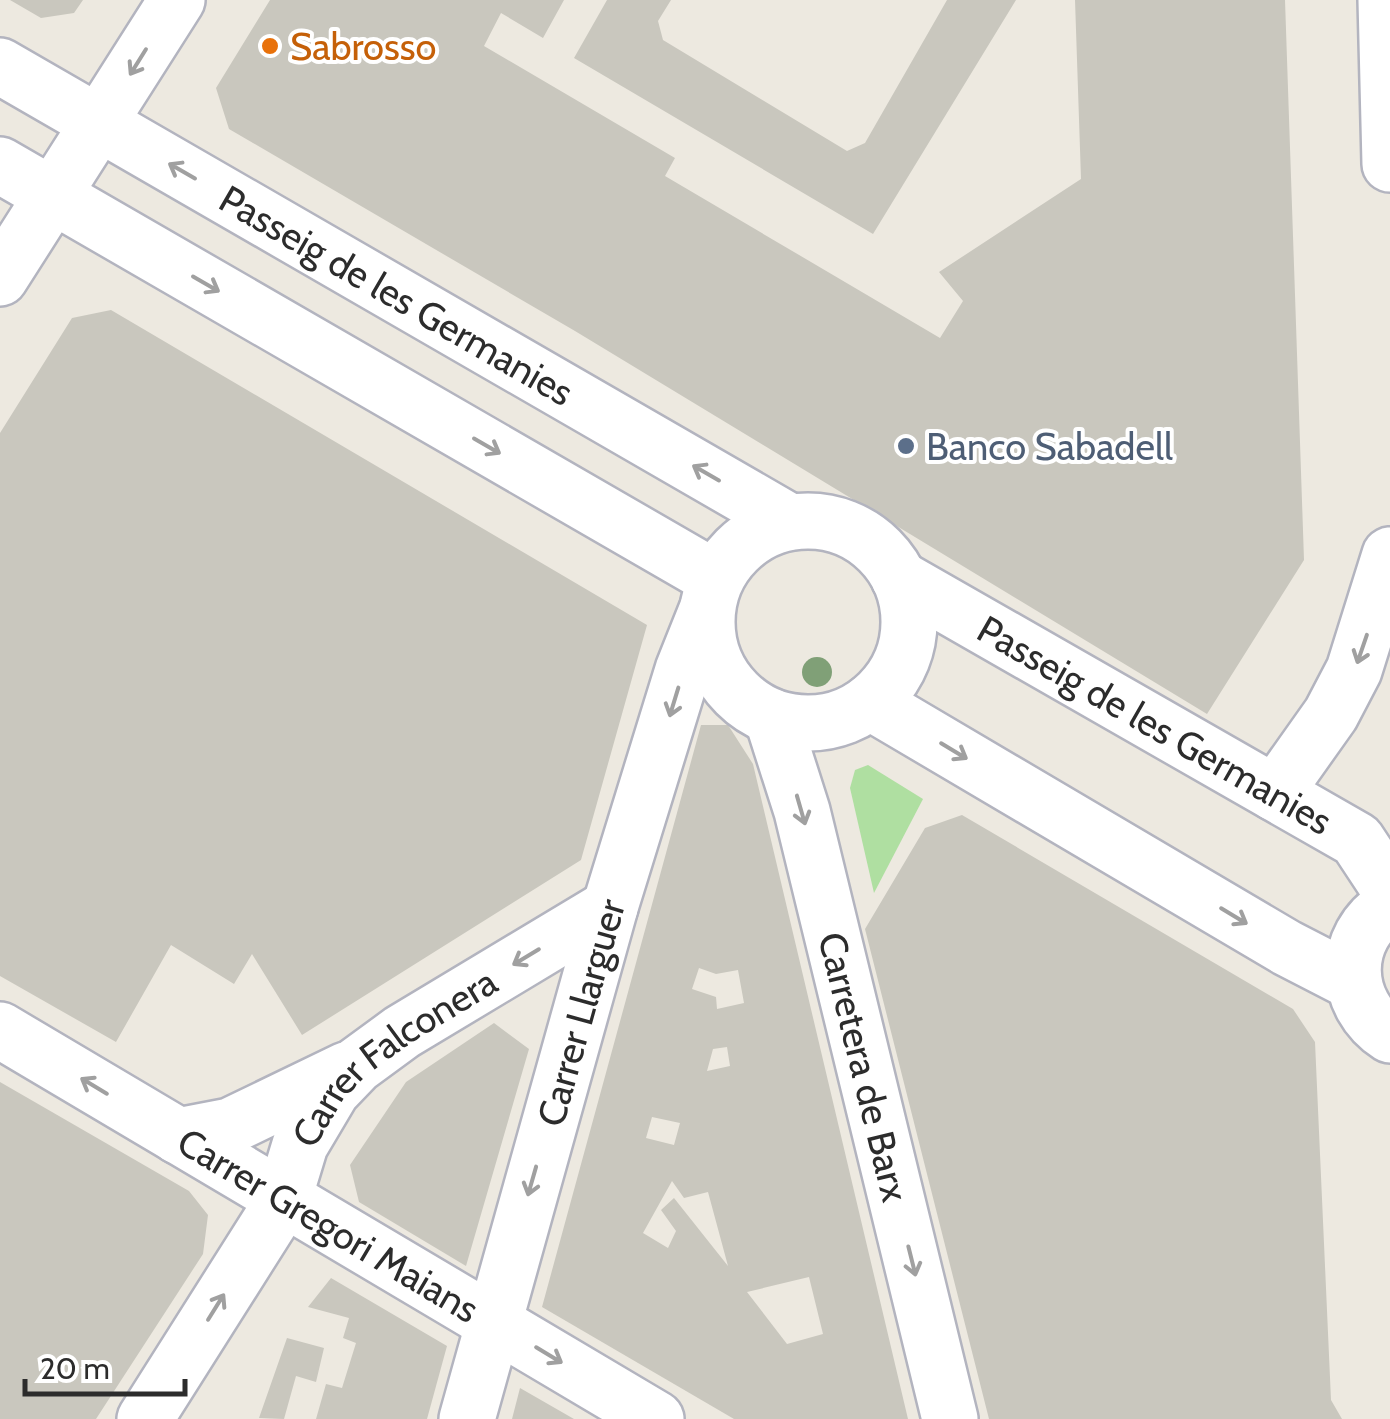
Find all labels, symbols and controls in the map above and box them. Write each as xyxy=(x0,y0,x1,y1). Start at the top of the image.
place label: Sabrosso xyxy=(290,23,436,70)
marker: Sabrosso xyxy=(259,35,281,57)
one-way arrow xyxy=(128,47,148,76)
one-way arrow xyxy=(167,161,197,181)
street label: Passeig de les Germanies xyxy=(211,174,582,415)
one-way arrow xyxy=(191,274,220,294)
place label: Banco Sabadell xyxy=(926,423,1173,470)
marker: Banco Sabadell xyxy=(895,435,917,457)
one-way arrow xyxy=(472,437,501,457)
one-way arrow xyxy=(692,463,721,483)
street label: Passeig de les Germanies xyxy=(970,605,1341,844)
one-way arrow xyxy=(1352,632,1370,663)
one-way arrow xyxy=(663,685,681,717)
one-way arrow xyxy=(939,742,968,762)
one-way arrow xyxy=(792,794,811,825)
street label: Carrer Llarguer xyxy=(526,893,635,1131)
one-way arrow xyxy=(1219,907,1248,927)
street label: Carretera de Barx xyxy=(809,927,920,1206)
one-way arrow xyxy=(512,947,541,967)
street label: Carrer Falconera xyxy=(281,957,505,1155)
one-way arrow xyxy=(80,1076,109,1096)
street label: Carrer Gregori Maians xyxy=(169,1117,488,1332)
one-way arrow xyxy=(522,1165,541,1196)
one-way arrow xyxy=(903,1245,922,1276)
one-way arrow xyxy=(206,1293,226,1322)
scale bar xyxy=(25,1334,185,1396)
one-way arrow xyxy=(534,1346,563,1366)
text: 20 m xyxy=(40,1350,110,1387)

